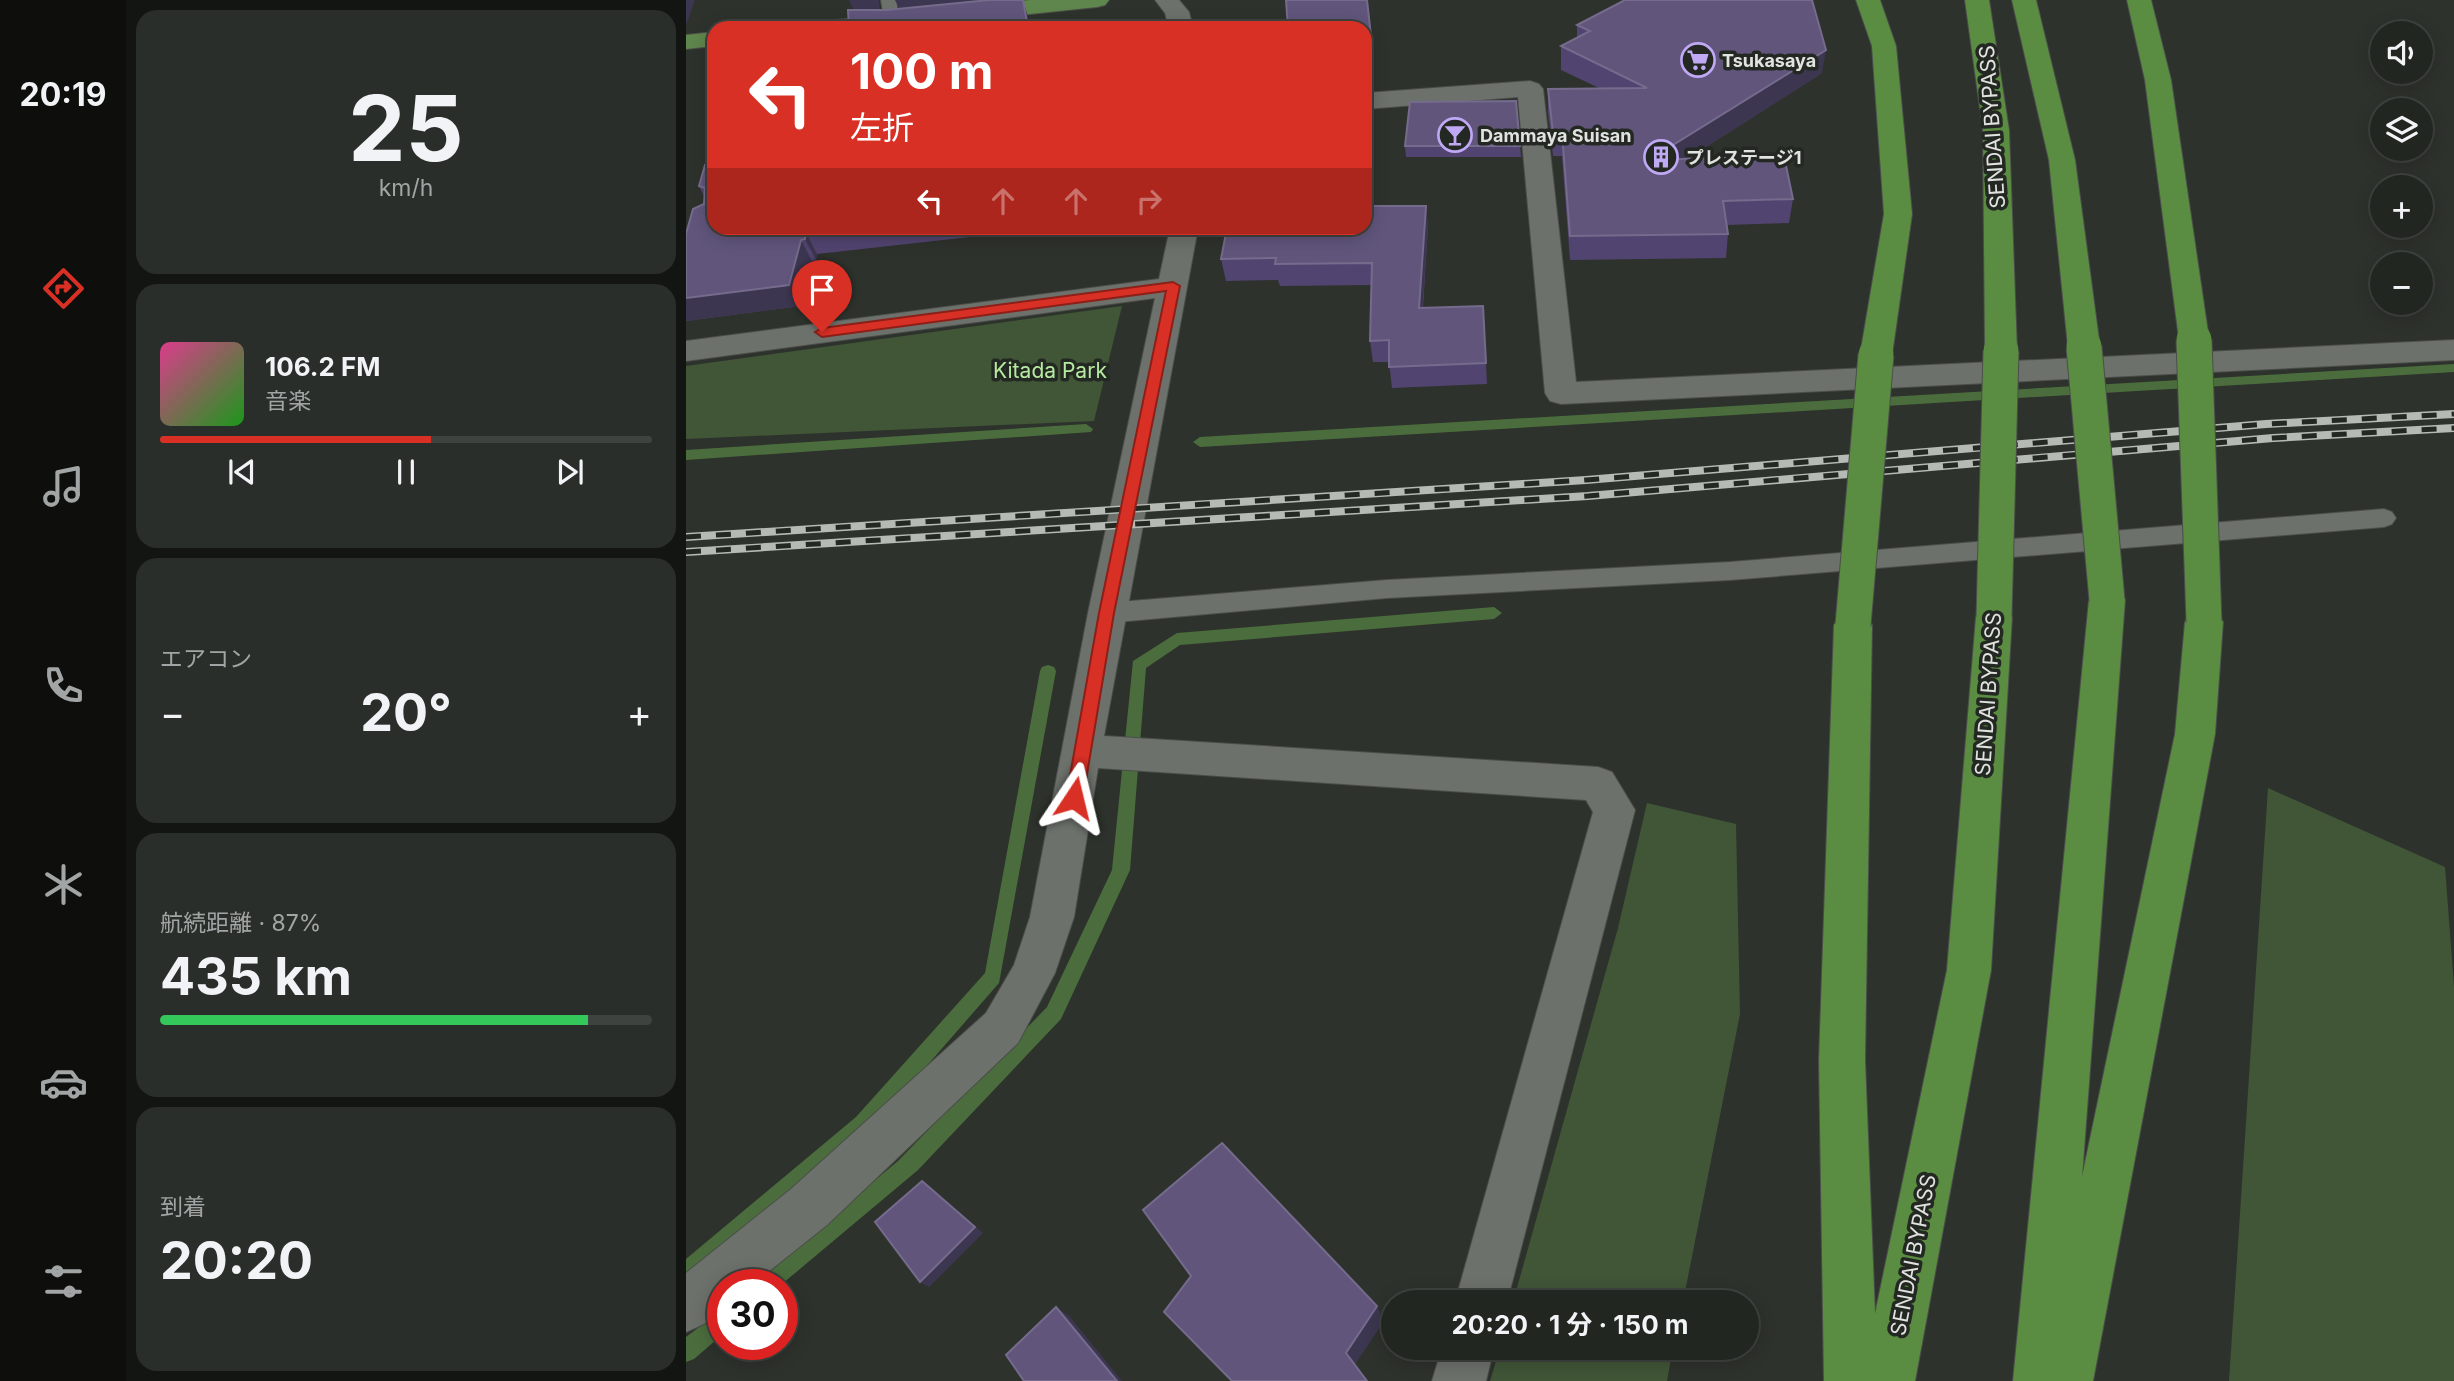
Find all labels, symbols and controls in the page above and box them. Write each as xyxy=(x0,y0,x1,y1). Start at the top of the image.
map controls xyxy=(2370,21,2433,315)
button: sound xyxy=(2370,21,2433,84)
supermarket icon: Tsukasaya xyxy=(1679,41,1717,79)
text: 100 m xyxy=(850,42,994,101)
street label: SENDAI BYPASS xyxy=(1974,44,2010,210)
icon: left xyxy=(735,49,826,140)
place label: Tsukasaya xyxy=(1722,50,1816,71)
text: 25 xyxy=(348,73,464,183)
text: 20:19 xyxy=(20,75,107,114)
button: layers xyxy=(2370,98,2433,161)
text: 左折 xyxy=(850,108,914,147)
bar icon: Dammaya Suisan xyxy=(1436,116,1474,154)
place label: Dammaya Suisan xyxy=(1480,125,1631,146)
building icon: プレステージ1 xyxy=(1642,138,1680,176)
place label: プレステージ1 xyxy=(1686,147,1801,168)
text: km/h xyxy=(379,174,433,202)
button: + xyxy=(2370,175,2433,238)
icon: left xyxy=(911,182,949,220)
icon: ahead xyxy=(984,182,1022,220)
icon: ahead xyxy=(1057,182,1095,220)
icon: right xyxy=(1130,182,1168,220)
button: − xyxy=(2370,252,2433,315)
pin xyxy=(792,260,852,332)
icon: directions xyxy=(39,264,88,313)
icon: arrive xyxy=(803,271,841,309)
text: 106.2 FM xyxy=(265,351,381,382)
park label: Kitada Park xyxy=(993,358,1107,383)
text: 音楽 xyxy=(265,387,311,415)
icon: previous xyxy=(223,453,261,491)
icon: pause xyxy=(387,453,425,491)
icon: next xyxy=(551,453,589,491)
icon: music xyxy=(39,462,88,511)
street label: SENDAI BYPASS xyxy=(1970,611,2006,777)
text: エアコン xyxy=(160,645,252,673)
icon: phone xyxy=(39,661,88,710)
text: 20° xyxy=(360,681,452,744)
text: − xyxy=(160,690,185,736)
text: + xyxy=(627,690,652,736)
position arrow xyxy=(1037,761,1111,835)
icon: climate xyxy=(39,860,88,909)
text: 航続距離 · 87% xyxy=(160,909,321,937)
text: 435 km xyxy=(160,945,352,1008)
icon: car xyxy=(39,1058,88,1107)
street label: SENDAI BYPASS xyxy=(1885,1172,1941,1338)
text: 到着 xyxy=(160,1193,206,1221)
text: 20:20 xyxy=(160,1229,313,1292)
icon: filters xyxy=(39,1257,88,1306)
speed limit sign: 30 xyxy=(707,1269,798,1360)
text: 20:20 · 1 分 · 150 m xyxy=(1451,1309,1689,1340)

